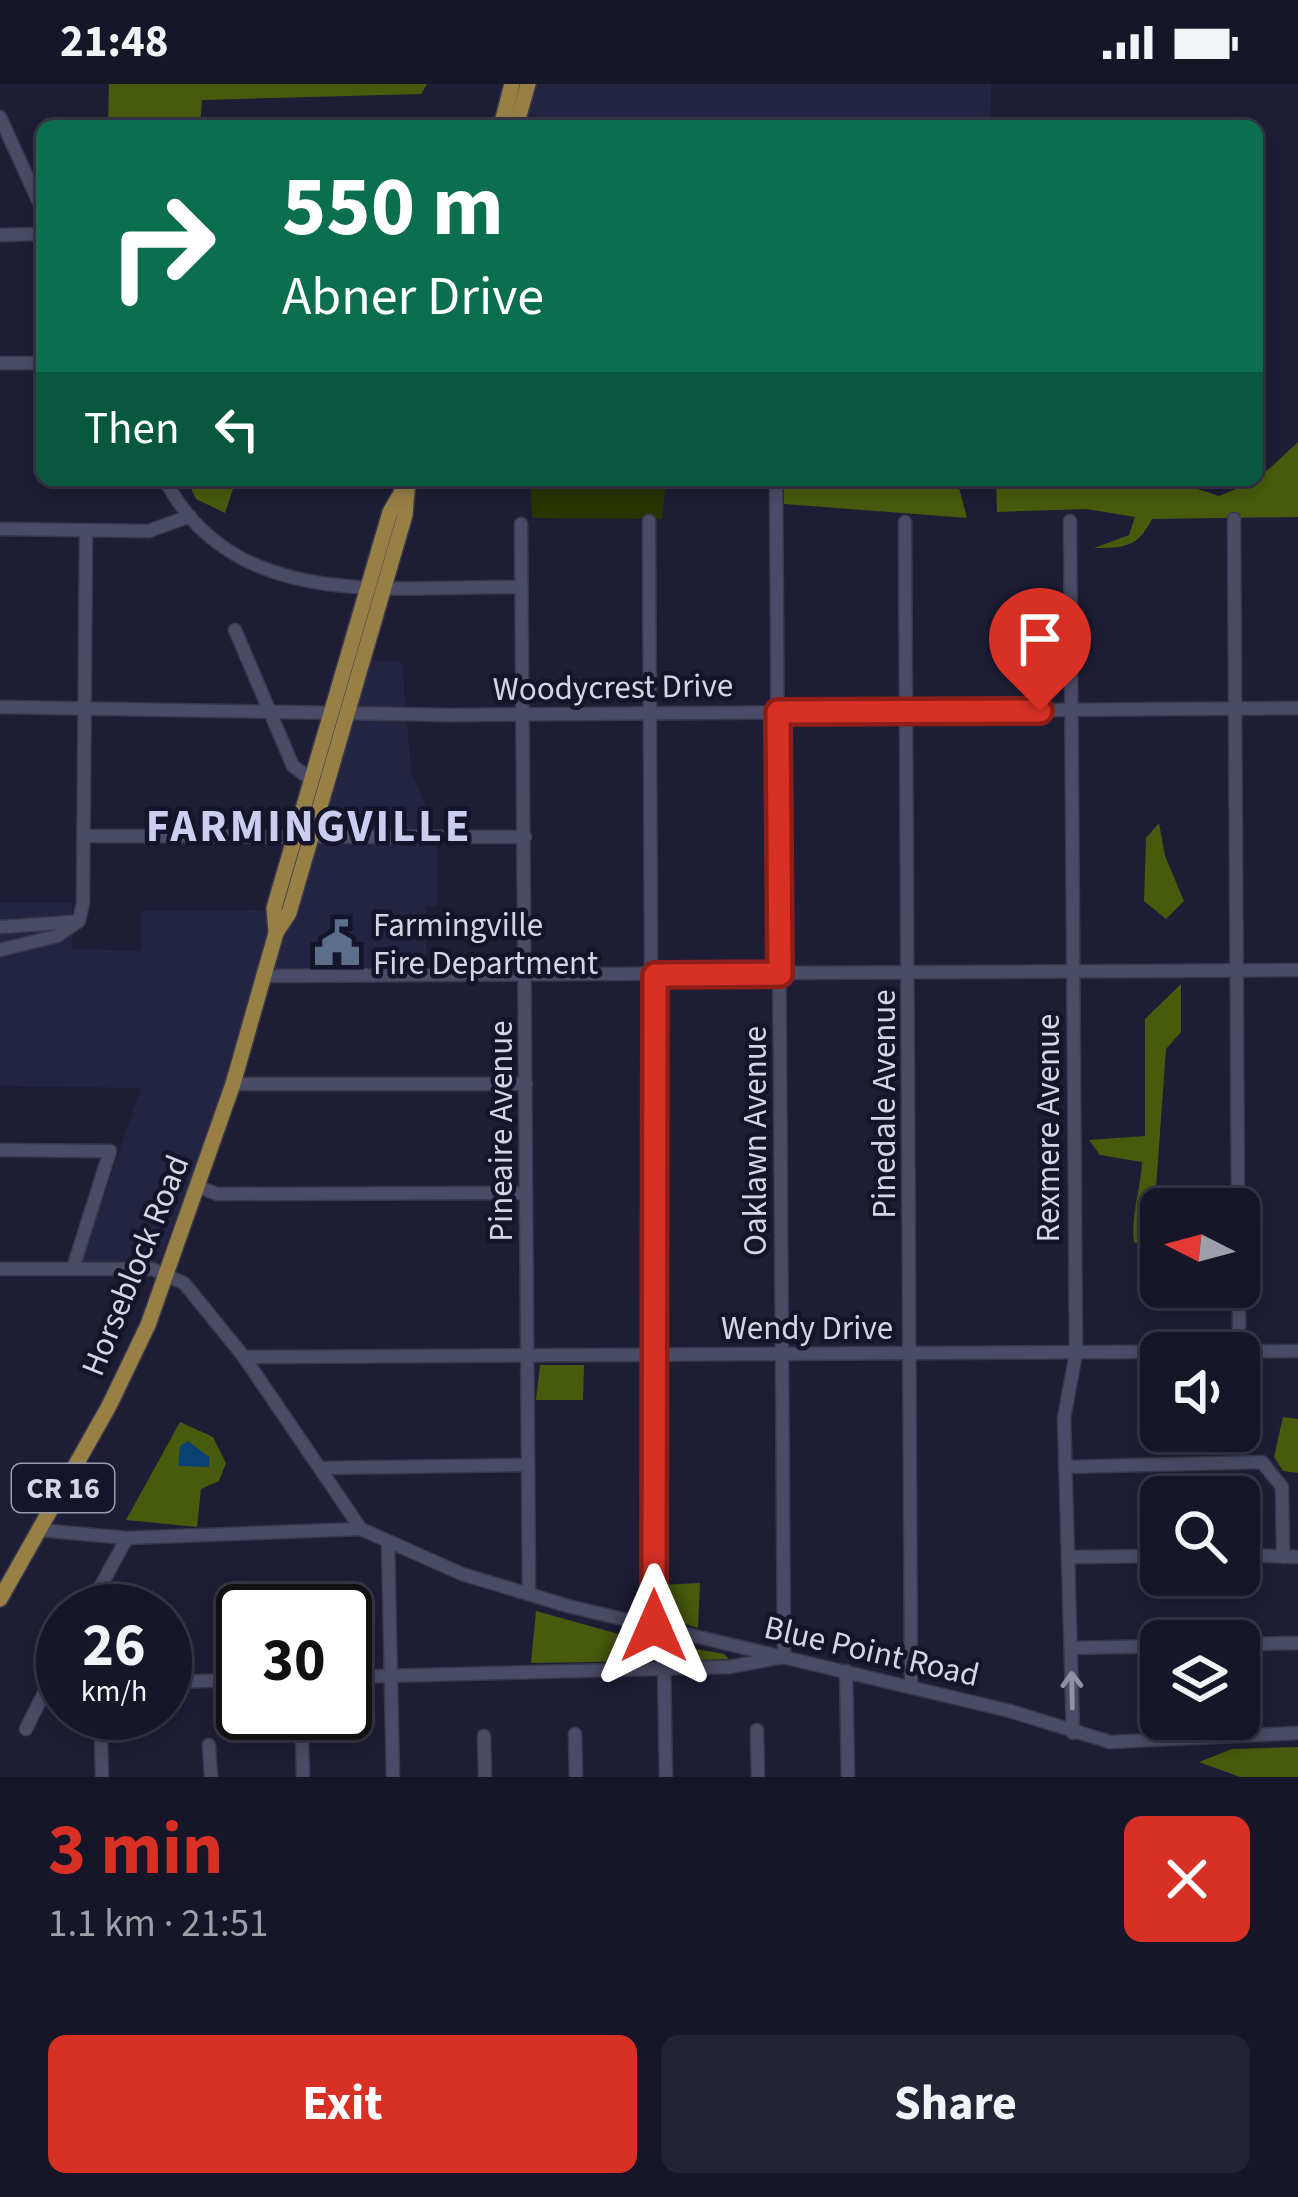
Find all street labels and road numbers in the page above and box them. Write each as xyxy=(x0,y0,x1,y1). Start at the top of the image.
street label: Woodycrest Drive xyxy=(492,662,734,713)
street label: Pinedale Avenue xyxy=(861,989,908,1219)
street label: Rexmere Avenue xyxy=(1025,1014,1072,1242)
street label: Pineaire Avenue xyxy=(478,1020,525,1242)
street label: Oaklawn Avenue xyxy=(732,1026,779,1256)
street label: Horseblock Road xyxy=(70,1148,201,1383)
street label: Wendy Drive xyxy=(721,1305,893,1352)
road number: CR 16 xyxy=(12,1464,114,1512)
street label: Blue Point Road xyxy=(760,1604,984,1699)

